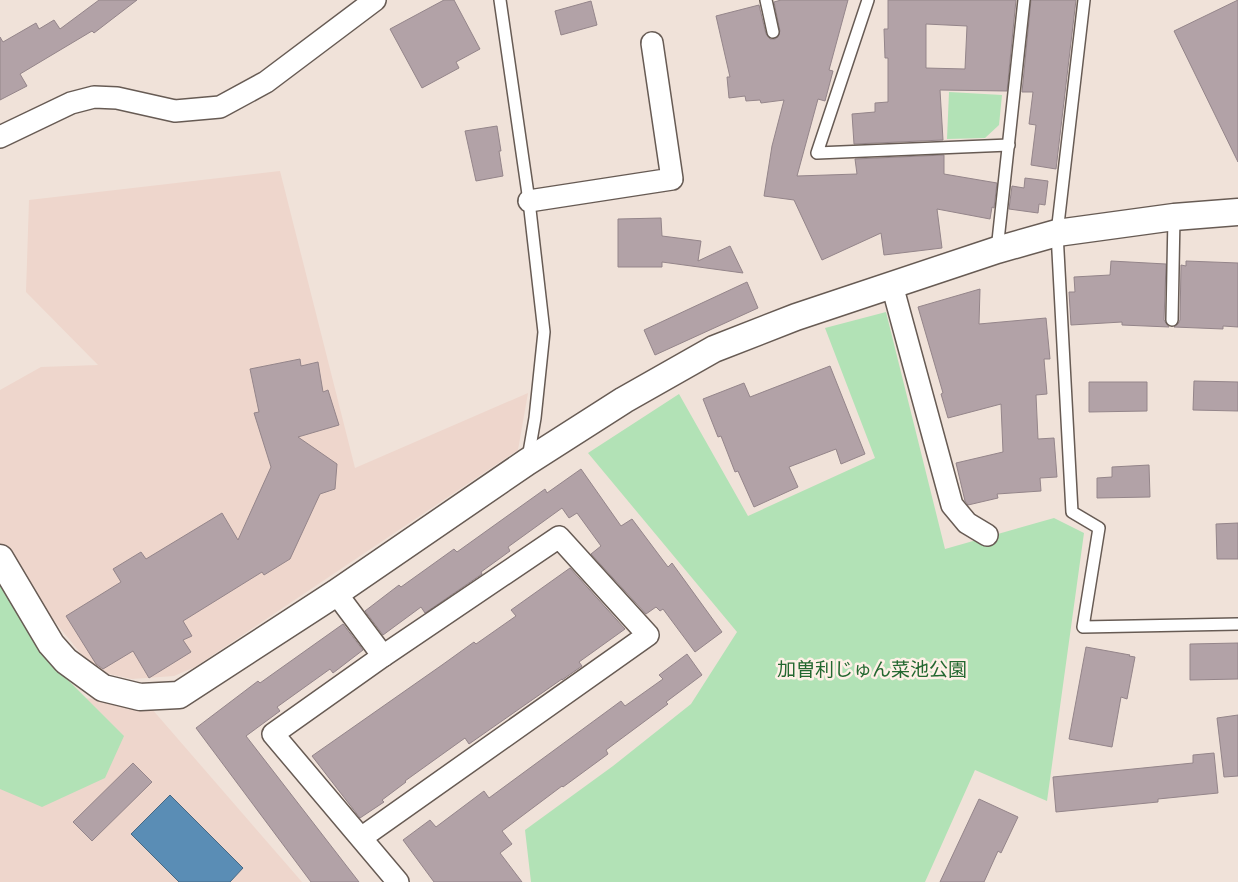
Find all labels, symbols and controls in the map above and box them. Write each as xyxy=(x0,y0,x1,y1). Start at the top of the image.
park label: 加曽利じゅん菜池公園 xyxy=(777,659,967,681)

